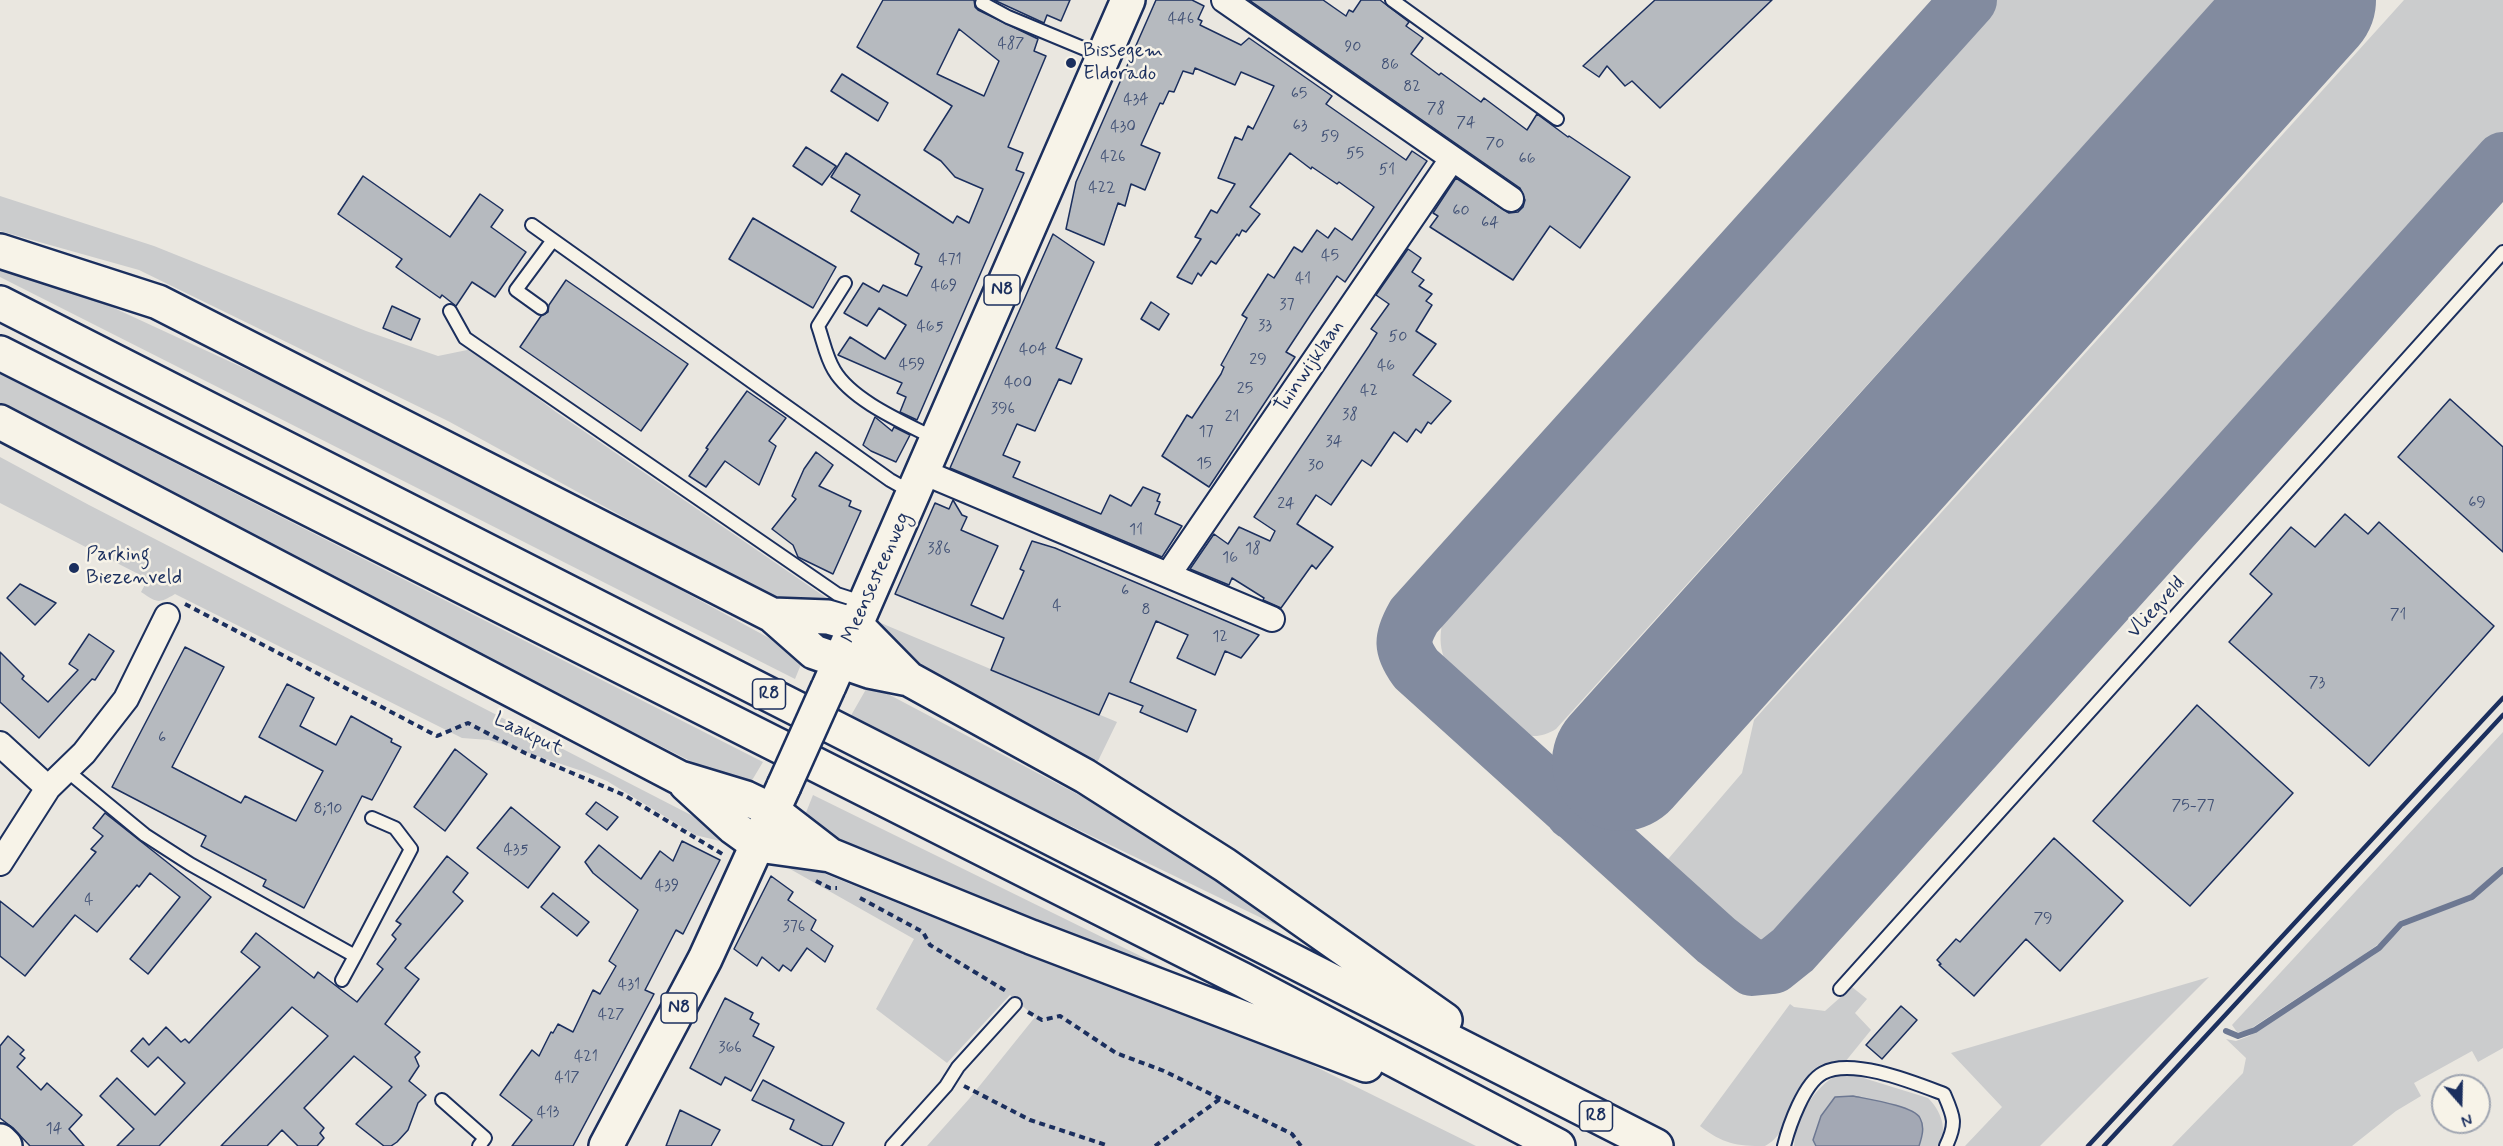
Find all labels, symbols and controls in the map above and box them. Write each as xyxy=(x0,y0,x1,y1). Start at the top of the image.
house number: 446 xyxy=(1168,10,1194,30)
house number: 487 xyxy=(997,35,1025,55)
house number: 90 xyxy=(1344,38,1362,58)
place label: Bissegem Eldorado xyxy=(1083,40,1163,87)
marker: Bissegem Eldorado xyxy=(1064,56,1078,70)
house number: 86 xyxy=(1381,56,1399,76)
house number: 82 xyxy=(1403,78,1421,98)
house number: 65 xyxy=(1291,85,1307,105)
house number: 434 xyxy=(1123,91,1149,111)
house number: 78 xyxy=(1427,100,1445,120)
house number: 74 xyxy=(1456,114,1476,134)
house number: 63 xyxy=(1293,117,1307,137)
house number: 430 xyxy=(1110,118,1136,138)
house number: 59 xyxy=(1320,128,1340,148)
house number: 70 xyxy=(1486,135,1504,155)
house number: 55 xyxy=(1346,145,1364,165)
house number: 426 xyxy=(1100,148,1126,168)
house number: 66 xyxy=(1518,150,1536,170)
house number: 51 xyxy=(1379,161,1395,181)
house number: 422 xyxy=(1088,179,1116,199)
house number: 60 xyxy=(1452,202,1470,222)
house number: 64 xyxy=(1481,214,1499,234)
house number: 45 xyxy=(1321,247,1339,267)
house number: 471 xyxy=(938,251,962,271)
house number: 41 xyxy=(1295,270,1311,290)
road number: N8 xyxy=(984,275,1020,305)
house number: 469 xyxy=(931,277,957,297)
house number: 37 xyxy=(1279,296,1295,316)
street label: Tuinwijklaan xyxy=(1270,316,1350,418)
house number: 33 xyxy=(1258,317,1272,337)
house number: 465 xyxy=(916,318,944,338)
house number: 50 xyxy=(1389,328,1407,348)
house number: 404 xyxy=(1019,341,1047,361)
house number: 29 xyxy=(1249,351,1267,371)
house number: 459 xyxy=(899,356,925,376)
house number: 46 xyxy=(1377,357,1395,377)
house number: 400 xyxy=(1004,374,1032,394)
house number: 25 xyxy=(1237,380,1253,400)
house number: 42 xyxy=(1360,382,1378,402)
house number: 396 xyxy=(991,400,1015,420)
house number: 38 xyxy=(1342,406,1358,426)
house number: 21 xyxy=(1225,408,1239,428)
house number: 17 xyxy=(1198,423,1214,443)
house number: 34 xyxy=(1326,433,1342,453)
house number: 15 xyxy=(1196,455,1212,475)
house number: 30 xyxy=(1308,457,1324,477)
house number: 69 xyxy=(2468,494,2486,514)
house number: 24 xyxy=(1277,495,1295,515)
street label: Meensesteenweg xyxy=(837,509,917,647)
house number: 11 xyxy=(1129,521,1143,541)
house number: 386 xyxy=(927,540,951,560)
house number: 18 xyxy=(1245,540,1261,560)
place label: Parking Biezenveld xyxy=(86,544,182,591)
house number: 16 xyxy=(1222,549,1238,569)
marker: Parking Biezenveld xyxy=(67,561,81,575)
street label: Vliegveld xyxy=(2123,572,2191,644)
house number: 6 xyxy=(1121,582,1129,602)
house number: 4 xyxy=(1052,597,1062,617)
house number: 8 xyxy=(1141,601,1151,621)
house number: 71 xyxy=(2390,606,2406,626)
house number: 12 xyxy=(1212,628,1228,648)
house number: 73 xyxy=(2309,674,2325,694)
road number: R8 xyxy=(752,679,786,709)
street label: Laakput xyxy=(489,708,567,762)
house number: 6 xyxy=(158,729,166,749)
house number: 75-77 xyxy=(2171,797,2215,817)
house number: 8;10 xyxy=(313,800,343,820)
house number: 435 xyxy=(504,841,528,861)
house number: 439 xyxy=(655,877,679,897)
house number: 4 xyxy=(84,891,94,911)
house number: 79 xyxy=(2033,910,2053,930)
house number: 376 xyxy=(783,918,805,938)
house number: 431 xyxy=(618,976,640,996)
road number: N8 xyxy=(661,993,697,1023)
house number: 427 xyxy=(598,1006,624,1026)
house number: 366 xyxy=(718,1039,742,1059)
house number: 421 xyxy=(574,1048,598,1068)
house number: 417 xyxy=(554,1069,580,1089)
north arrow xyxy=(2431,1074,2491,1134)
road number: R8 xyxy=(1580,1101,1612,1131)
house number: 413 xyxy=(537,1104,559,1124)
text: N xyxy=(2458,1108,2475,1131)
house number: 14 xyxy=(46,1120,62,1140)

